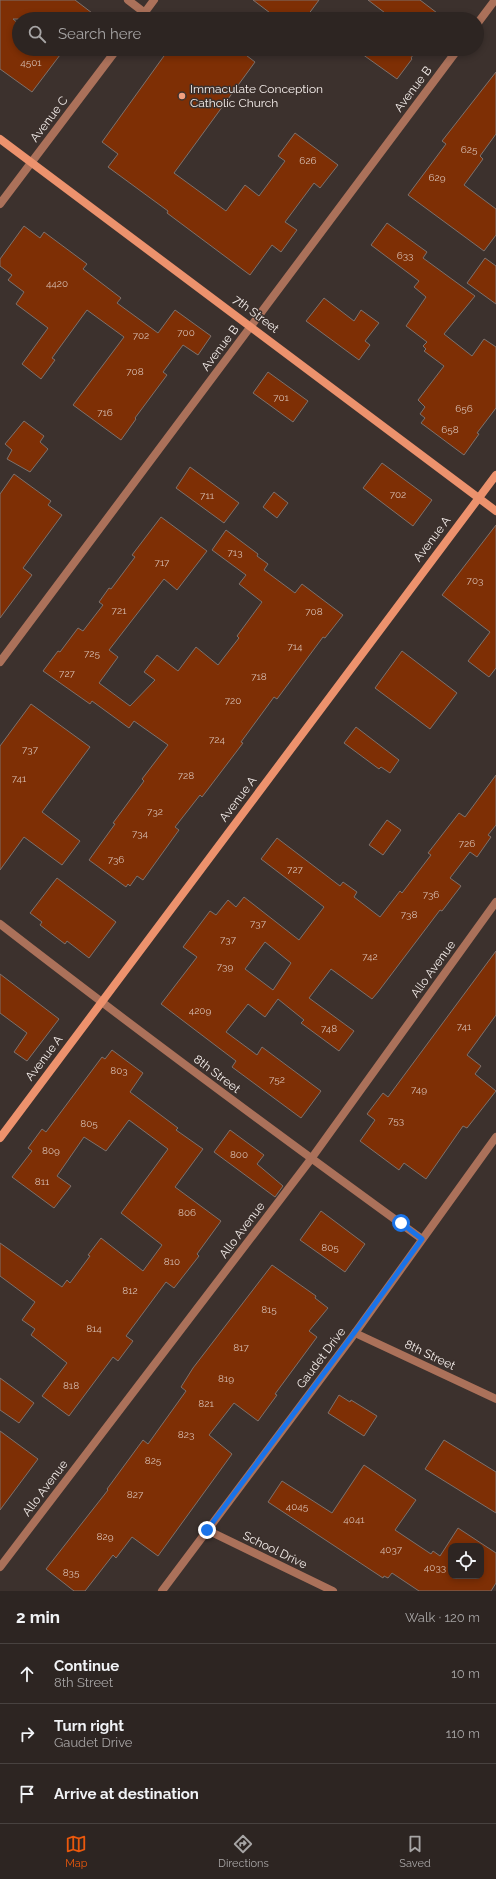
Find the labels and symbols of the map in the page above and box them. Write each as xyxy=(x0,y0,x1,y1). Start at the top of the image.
house number: 4501 xyxy=(20,57,42,68)
street label: Avenue B xyxy=(391,64,435,114)
place label: Immaculate Conception Catholic Church xyxy=(190,82,323,110)
marker: Immaculate Conception Catholic Church xyxy=(177,91,187,101)
street label: Avenue C xyxy=(27,93,71,145)
house number: 625 xyxy=(461,144,478,155)
house number: 626 xyxy=(299,155,317,166)
house number: 629 xyxy=(428,172,446,183)
house number: 633 xyxy=(397,250,413,261)
house number: 4420 xyxy=(46,278,68,289)
street label: 7th Street xyxy=(230,292,282,336)
street label: Avenue B xyxy=(198,323,242,373)
house number: 700 xyxy=(177,327,195,338)
house number: 702 xyxy=(133,330,149,341)
house number: 708 xyxy=(126,366,144,377)
house number: 701 xyxy=(273,392,290,403)
house number: 656 xyxy=(455,403,473,414)
house number: 716 xyxy=(97,407,113,418)
house number: 658 xyxy=(441,424,459,435)
house number: 702 xyxy=(390,489,406,500)
house number: 711 xyxy=(200,490,215,501)
street label: Avenue A xyxy=(410,514,454,564)
house number: 713 xyxy=(228,547,242,558)
house number: 717 xyxy=(155,557,170,568)
house number: 703 xyxy=(467,575,483,586)
house number: 721 xyxy=(112,605,127,616)
house number: 708 xyxy=(305,606,323,617)
house number: 714 xyxy=(287,641,303,652)
house number: 725 xyxy=(84,648,101,659)
house number: 727 xyxy=(59,668,76,679)
house number: 718 xyxy=(251,671,267,682)
house number: 720 xyxy=(225,695,241,706)
house number: 724 xyxy=(209,734,226,745)
house number: 737 xyxy=(22,744,39,755)
house number: 728 xyxy=(178,770,194,781)
house number: 741 xyxy=(12,773,27,784)
street label: Avenue A xyxy=(216,774,260,824)
house number: 732 xyxy=(147,806,163,817)
house number: 734 xyxy=(132,828,149,839)
house number: 726 xyxy=(459,838,475,849)
house number: 736 xyxy=(108,854,124,865)
house number: 727 xyxy=(287,864,304,875)
house number: 736 xyxy=(423,889,439,900)
house number: 738 xyxy=(401,909,417,920)
house number: 737 xyxy=(250,918,267,929)
house number: 737 xyxy=(220,934,237,945)
street label: Allo Avenue xyxy=(408,938,458,1000)
house number: 742 xyxy=(362,951,378,962)
house number: 739 xyxy=(217,961,233,972)
house number: 4209 xyxy=(189,1005,211,1016)
house number: 741 xyxy=(457,1021,472,1032)
house number: 748 xyxy=(321,1023,337,1034)
street label: Avenue A xyxy=(22,1033,66,1083)
street label: 8th Street xyxy=(191,1052,243,1096)
house number: 803 xyxy=(110,1065,128,1076)
house number: 752 xyxy=(269,1074,285,1085)
house number: 749 xyxy=(411,1084,427,1095)
house number: 753 xyxy=(388,1115,404,1126)
house number: 805 xyxy=(80,1118,98,1129)
house number: 809 xyxy=(42,1145,60,1156)
house number: 800 xyxy=(230,1149,248,1160)
house number: 811 xyxy=(35,1176,50,1187)
street label: Allo Avenue xyxy=(216,1199,268,1261)
house number: 806 xyxy=(178,1207,196,1218)
route start xyxy=(392,1214,410,1232)
house number: 805 xyxy=(321,1242,339,1253)
house number: 810 xyxy=(164,1256,180,1267)
house number: 812 xyxy=(122,1285,138,1296)
house number: 815 xyxy=(261,1304,277,1315)
house number: 814 xyxy=(86,1323,102,1334)
street label: Gaudet Drive xyxy=(294,1325,348,1391)
street label: 8th Street xyxy=(402,1337,458,1373)
house number: 817 xyxy=(233,1342,249,1353)
house number: 819 xyxy=(218,1373,234,1384)
house number: 818 xyxy=(63,1380,79,1391)
house number: 821 xyxy=(198,1398,214,1409)
house number: 823 xyxy=(178,1429,194,1440)
house number: 825 xyxy=(145,1455,162,1466)
street label: Allo Avenue xyxy=(19,1457,71,1519)
house number: 827 xyxy=(127,1489,144,1500)
house number: 4045 xyxy=(286,1501,309,1512)
house number: 4041 xyxy=(343,1514,365,1525)
route end xyxy=(198,1521,216,1539)
street label: School Drive xyxy=(241,1528,309,1572)
house number: 829 xyxy=(97,1531,114,1542)
house number: 4037 xyxy=(380,1544,403,1555)
house number: 4033 xyxy=(424,1562,446,1573)
house number: 835 xyxy=(63,1567,80,1578)

